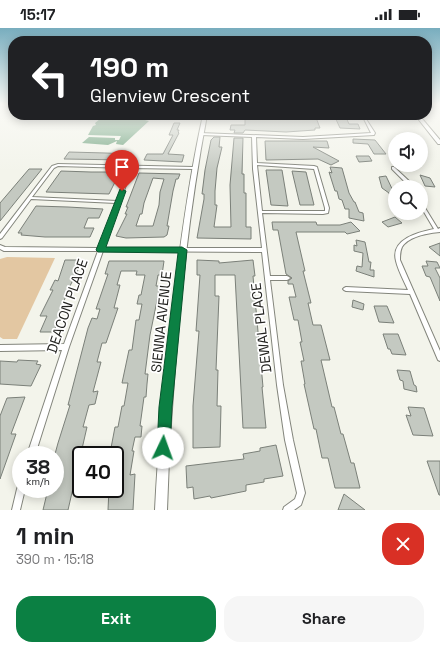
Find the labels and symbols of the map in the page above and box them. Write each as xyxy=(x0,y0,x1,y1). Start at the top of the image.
pin xyxy=(105,150,139,191)
street label: DEACON PLACE xyxy=(42,256,92,356)
street label: SIENNA AVENUE xyxy=(147,270,175,373)
street label: DEWAL PLACE xyxy=(247,282,275,374)
position arrow xyxy=(142,427,184,469)
speed limit sign: 40 xyxy=(72,446,124,498)

